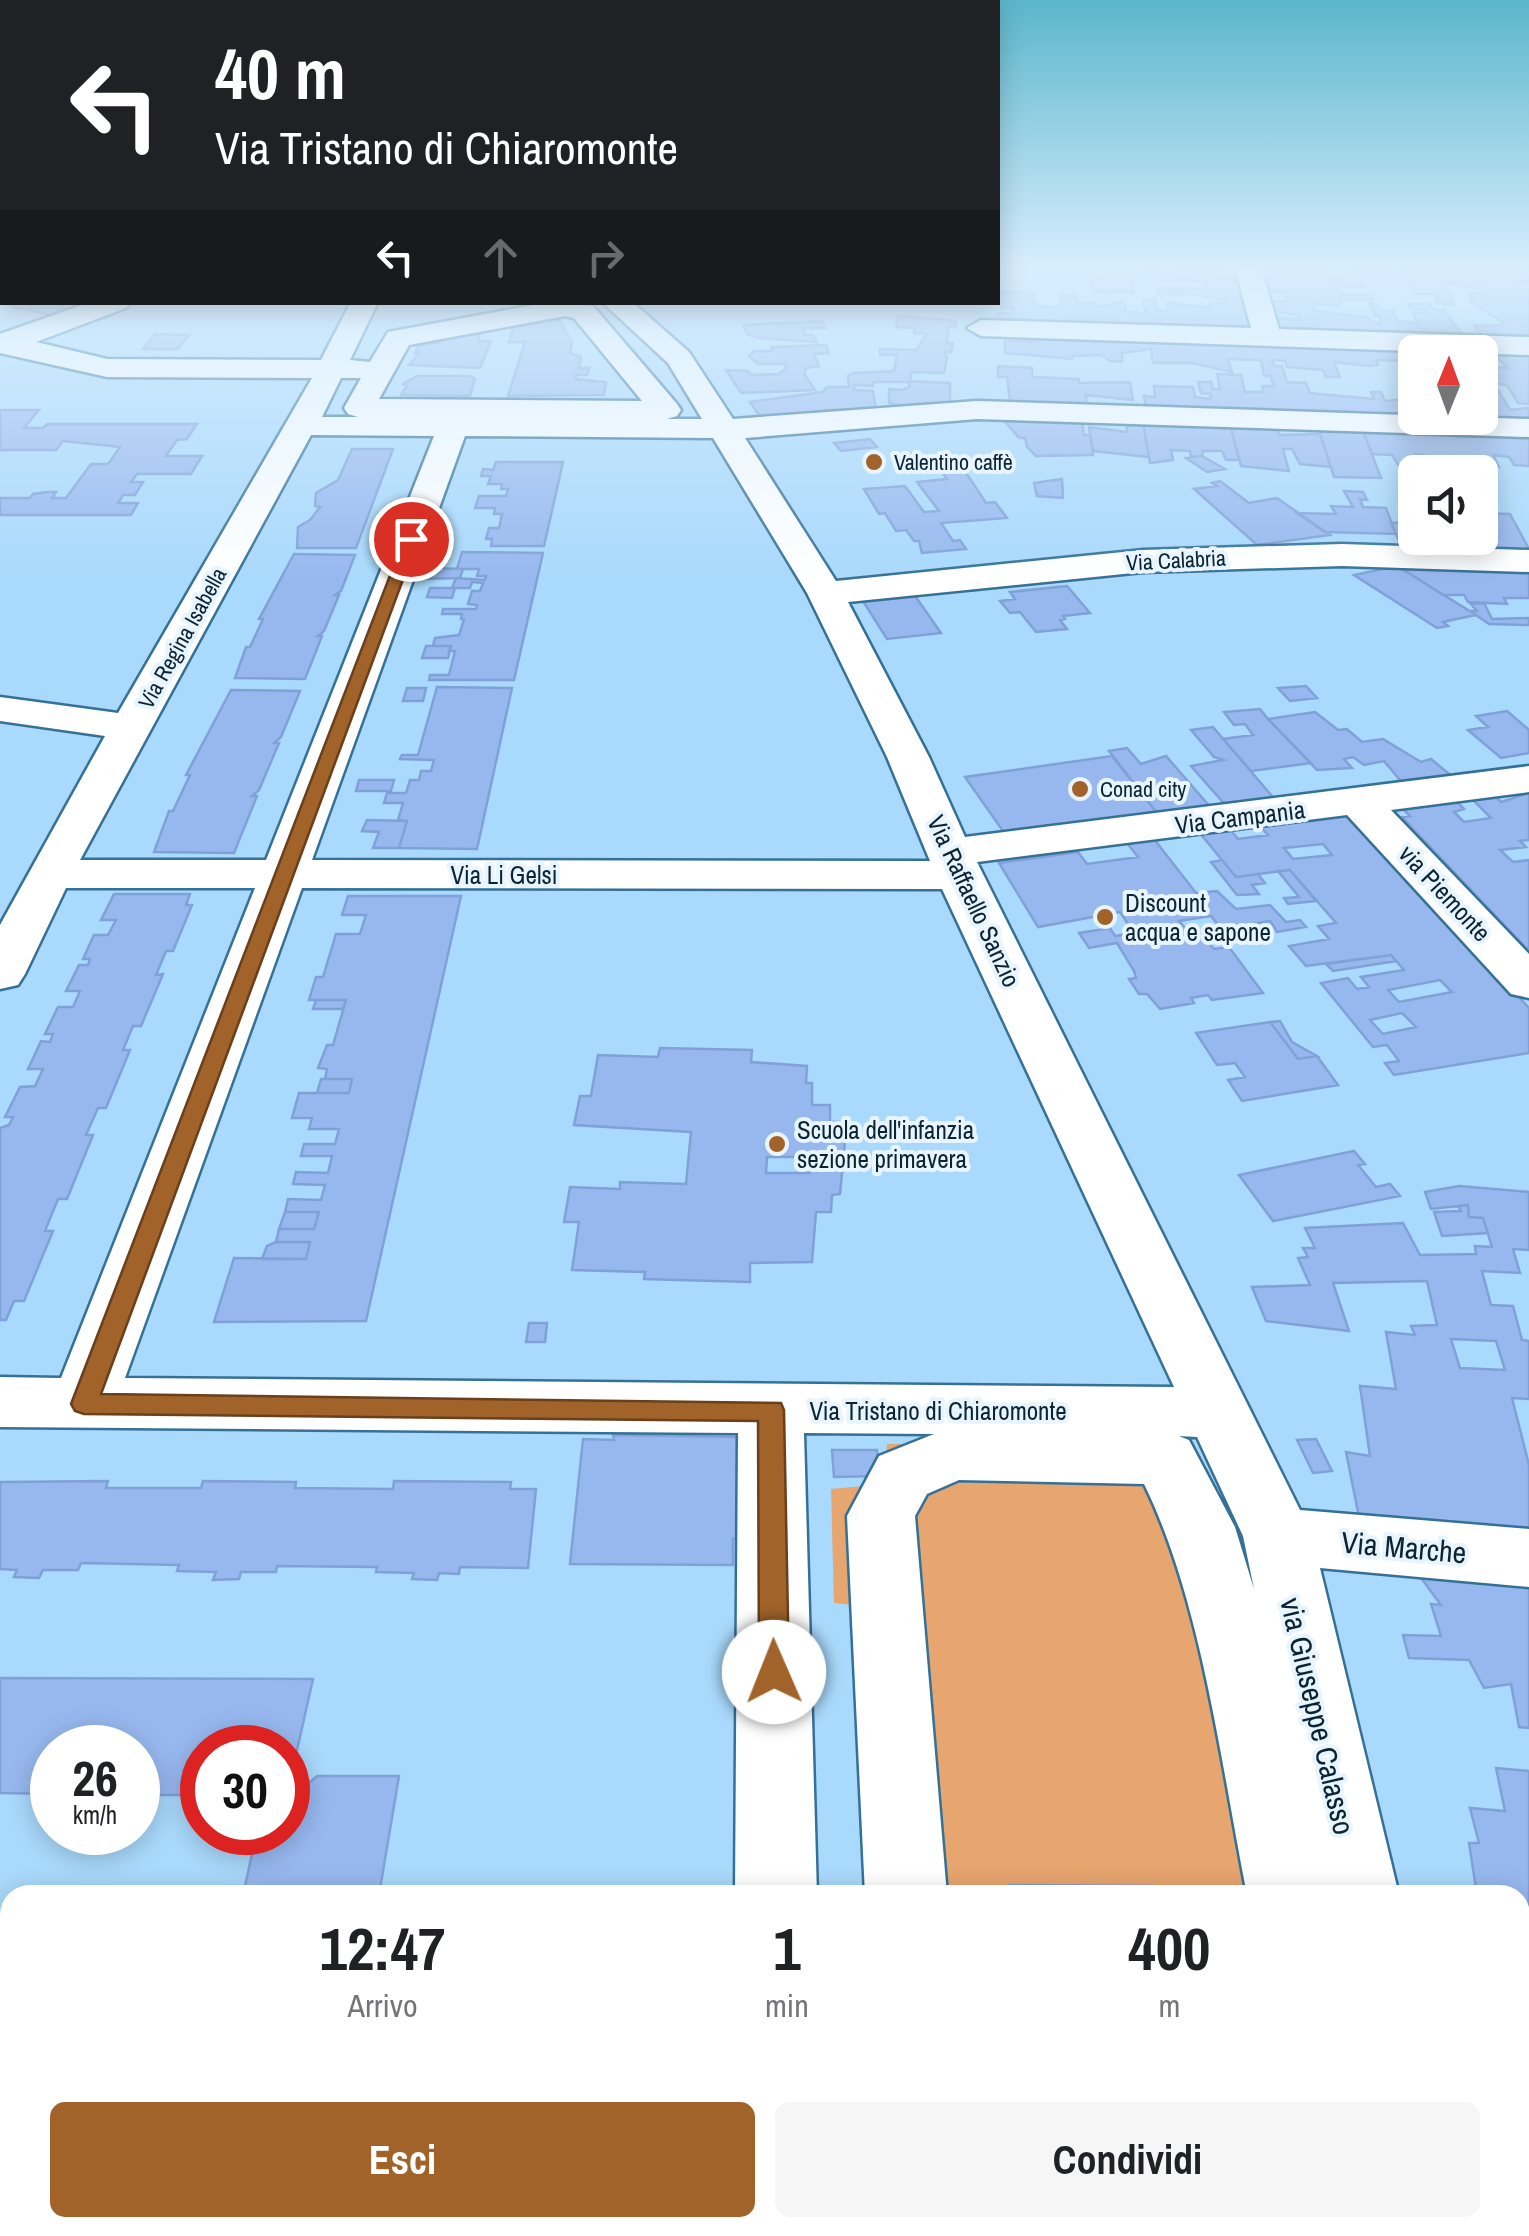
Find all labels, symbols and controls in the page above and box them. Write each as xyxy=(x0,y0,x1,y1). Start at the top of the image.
text: 40 m xyxy=(215,27,346,121)
icon: left xyxy=(50,40,180,170)
text: Via Tristano di Chiaromonte xyxy=(215,117,678,178)
icon: left xyxy=(368,230,423,285)
icon: ahead xyxy=(473,230,528,285)
icon: right xyxy=(578,230,633,285)
north arrow xyxy=(1398,335,1498,435)
map controls xyxy=(1398,335,1498,555)
place label: Valentino caffè xyxy=(894,447,1013,477)
marker: Valentino caffè xyxy=(863,451,885,473)
button: sound xyxy=(1398,455,1498,555)
pin xyxy=(369,497,454,582)
icon: arrive xyxy=(384,512,439,567)
street label: Via Calabria xyxy=(1125,542,1227,578)
street label: Via Regina Isabella xyxy=(131,562,233,714)
place label: Conad city xyxy=(1100,774,1186,804)
marker: Conad city xyxy=(1069,778,1091,800)
street label: Via Campania xyxy=(1173,792,1308,842)
street label: Via Raffaello Sanzio xyxy=(919,809,1029,993)
street label: via Piemonte xyxy=(1391,837,1499,949)
street label: Via Li Gelsi xyxy=(451,858,557,892)
place label: Discount acqua e sapone xyxy=(1125,886,1271,949)
marker: Discount acqua e sapone xyxy=(1094,906,1116,928)
place label: Scuola dell'infanzia sezione primavera xyxy=(797,1113,975,1176)
marker: Scuola dell'infanzia sezione primavera xyxy=(766,1133,788,1155)
street label: Via Tristano di Chiaromonte xyxy=(809,1394,1067,1428)
street label: Via Marche xyxy=(1340,1522,1468,1572)
street label: via Giuseppe Calasso xyxy=(1271,1594,1365,1838)
position arrow xyxy=(722,1620,826,1724)
speed limit sign: 30 xyxy=(180,1725,310,1855)
text: 26 xyxy=(72,1744,118,1812)
text: km/h xyxy=(73,1798,117,1832)
text: 12:47 xyxy=(320,1908,445,1989)
text: 1 xyxy=(773,1908,801,1989)
text: 400 xyxy=(1128,1908,1210,1989)
text: Arrivo xyxy=(348,1984,417,2027)
text: min xyxy=(765,1984,809,2027)
text: m xyxy=(1158,1984,1180,2027)
button: Esci xyxy=(50,2102,755,2217)
button: Condividi xyxy=(775,2102,1480,2217)

